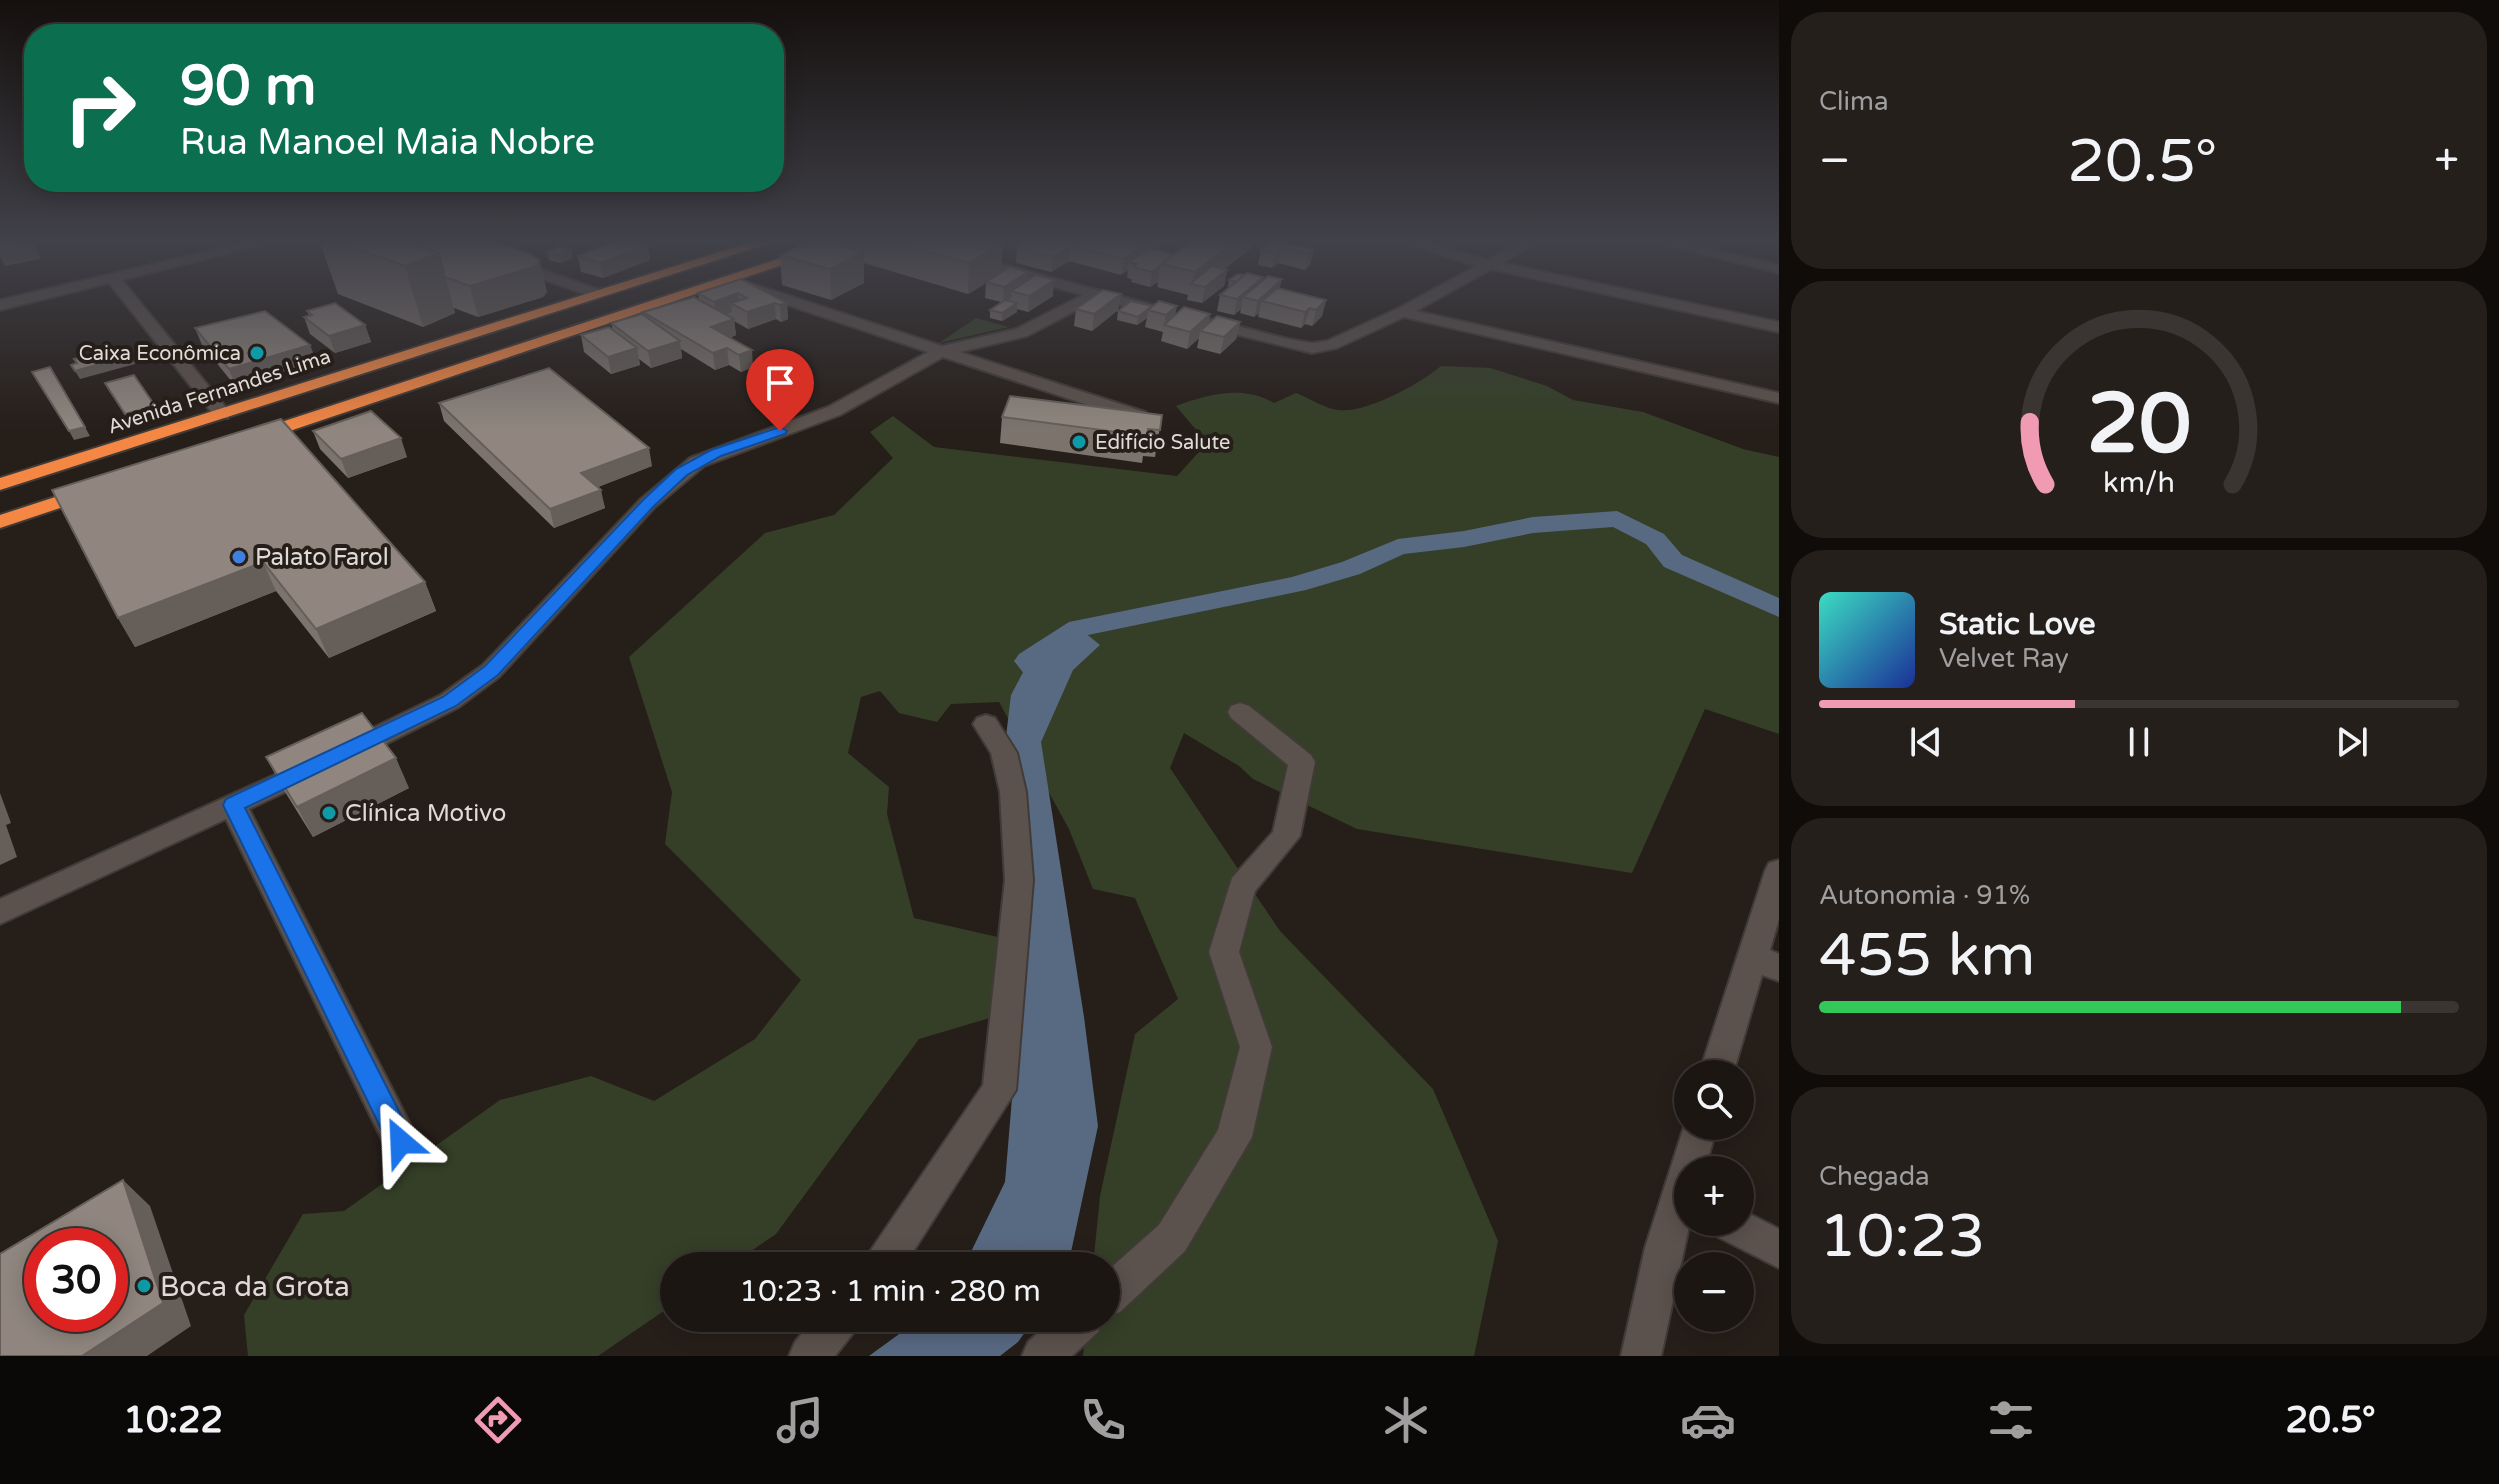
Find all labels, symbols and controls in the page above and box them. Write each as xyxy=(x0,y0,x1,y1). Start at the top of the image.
text: 90 m xyxy=(180,53,316,120)
icon: right xyxy=(48,56,152,160)
text: Clima xyxy=(1819,86,1889,117)
text: Rua Manoel Maia Nobre xyxy=(180,121,595,164)
text: 20.5° xyxy=(2067,126,2217,198)
text: − xyxy=(1819,135,1850,188)
text: + xyxy=(2434,135,2459,188)
place label: Caixa Econômica xyxy=(79,342,241,366)
marker: Caixa Econômica xyxy=(248,344,266,362)
street label: Avenida Fernandes Lima xyxy=(105,345,334,439)
pin xyxy=(746,349,814,431)
icon: arrive xyxy=(758,361,802,405)
text: 20 xyxy=(2087,375,2191,475)
place label: Edifício Salute xyxy=(1095,431,1230,455)
marker: Edifício Salute xyxy=(1070,433,1088,451)
text: km/h xyxy=(2103,466,2175,500)
place label: Palato Farol xyxy=(255,543,389,572)
marker: Palato Farol xyxy=(230,548,248,566)
text: Static Love xyxy=(1939,606,2095,643)
text: Velvet Ray xyxy=(1939,643,2069,674)
icon: previous xyxy=(1904,720,1948,764)
icon: pause xyxy=(2117,720,2161,764)
icon: next xyxy=(2330,720,2374,764)
place label: Clínica Motivo xyxy=(345,799,506,828)
marker: Clínica Motivo xyxy=(320,804,338,822)
text: Autonomia · 91% xyxy=(1819,880,2030,911)
text: 455 km xyxy=(1819,920,2035,992)
map controls xyxy=(1674,1060,1754,1332)
button: search xyxy=(1674,1060,1754,1140)
position arrow xyxy=(359,1100,443,1184)
button: + xyxy=(1674,1156,1754,1236)
text: Chegada xyxy=(1819,1161,1930,1192)
text: 10:23 xyxy=(1819,1201,1985,1273)
speed limit sign: 30 xyxy=(24,1228,128,1332)
button: − xyxy=(1674,1252,1754,1332)
place label: Boca da Grota xyxy=(160,1270,350,1304)
text: 10:23 · 1 min · 280 m xyxy=(739,1273,1041,1310)
marker: Boca da Grota xyxy=(135,1277,153,1295)
icon: directions xyxy=(470,1392,526,1448)
icon: music xyxy=(772,1392,828,1448)
icon: phone xyxy=(1075,1392,1131,1448)
icon: climate xyxy=(1378,1392,1434,1448)
icon: car xyxy=(1680,1392,1736,1448)
icon: filters xyxy=(1983,1392,2039,1448)
text: 10:22 xyxy=(123,1399,223,1442)
text: 20.5° xyxy=(2286,1399,2376,1442)

